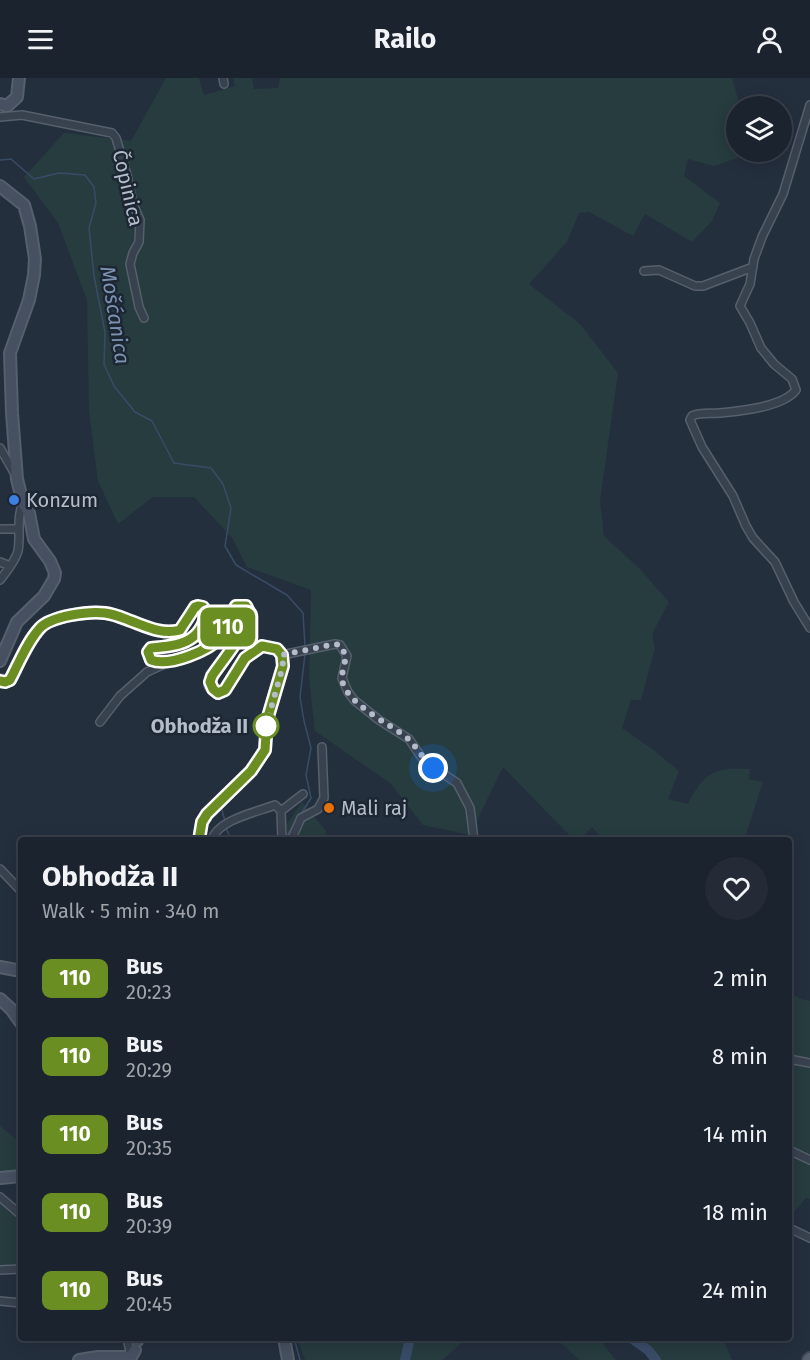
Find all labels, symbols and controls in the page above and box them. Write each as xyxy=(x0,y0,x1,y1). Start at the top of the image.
icon: menu xyxy=(24,23,57,56)
text: Railo xyxy=(374,23,436,55)
icon: person xyxy=(753,23,786,56)
map controls xyxy=(726,96,792,162)
button: layers xyxy=(726,96,792,162)
street label: Čopinica xyxy=(108,147,148,229)
water label: Mošćanica xyxy=(94,264,136,366)
place label: Konzum xyxy=(26,488,98,512)
marker: Konzum xyxy=(7,493,21,507)
line badge: 110 xyxy=(194,608,262,646)
text: 110 xyxy=(212,614,244,640)
marker: Obhodža II xyxy=(253,713,279,739)
place label: Obhodža II xyxy=(151,714,248,738)
your location xyxy=(418,753,448,783)
place label: Mali raj xyxy=(341,796,407,820)
marker: Mali raj xyxy=(322,801,336,815)
button: heart xyxy=(705,857,768,920)
text: Obhodža II xyxy=(42,860,178,893)
text: Walk · 5 min · 340 m xyxy=(42,899,219,923)
text: Bus xyxy=(126,953,163,980)
text: 110 xyxy=(59,965,91,991)
text: 2 min xyxy=(713,965,768,992)
text: 20:23 xyxy=(126,980,172,1004)
text: Bus xyxy=(126,1031,163,1058)
text: 110 xyxy=(59,1043,91,1069)
text: 8 min xyxy=(712,1043,768,1070)
text: 20:29 xyxy=(126,1058,172,1082)
text: Bus xyxy=(126,1109,163,1136)
text: 110 xyxy=(59,1121,91,1147)
text: 14 min xyxy=(703,1121,768,1148)
text: 20:35 xyxy=(126,1136,172,1160)
text: Bus xyxy=(126,1187,163,1214)
text: 110 xyxy=(59,1199,91,1225)
text: 18 min xyxy=(703,1199,768,1226)
text: 20:39 xyxy=(126,1214,172,1238)
text: Bus xyxy=(126,1265,163,1292)
text: 110 xyxy=(59,1277,91,1303)
text: 24 min xyxy=(702,1277,768,1304)
text: 20:45 xyxy=(126,1292,172,1316)

